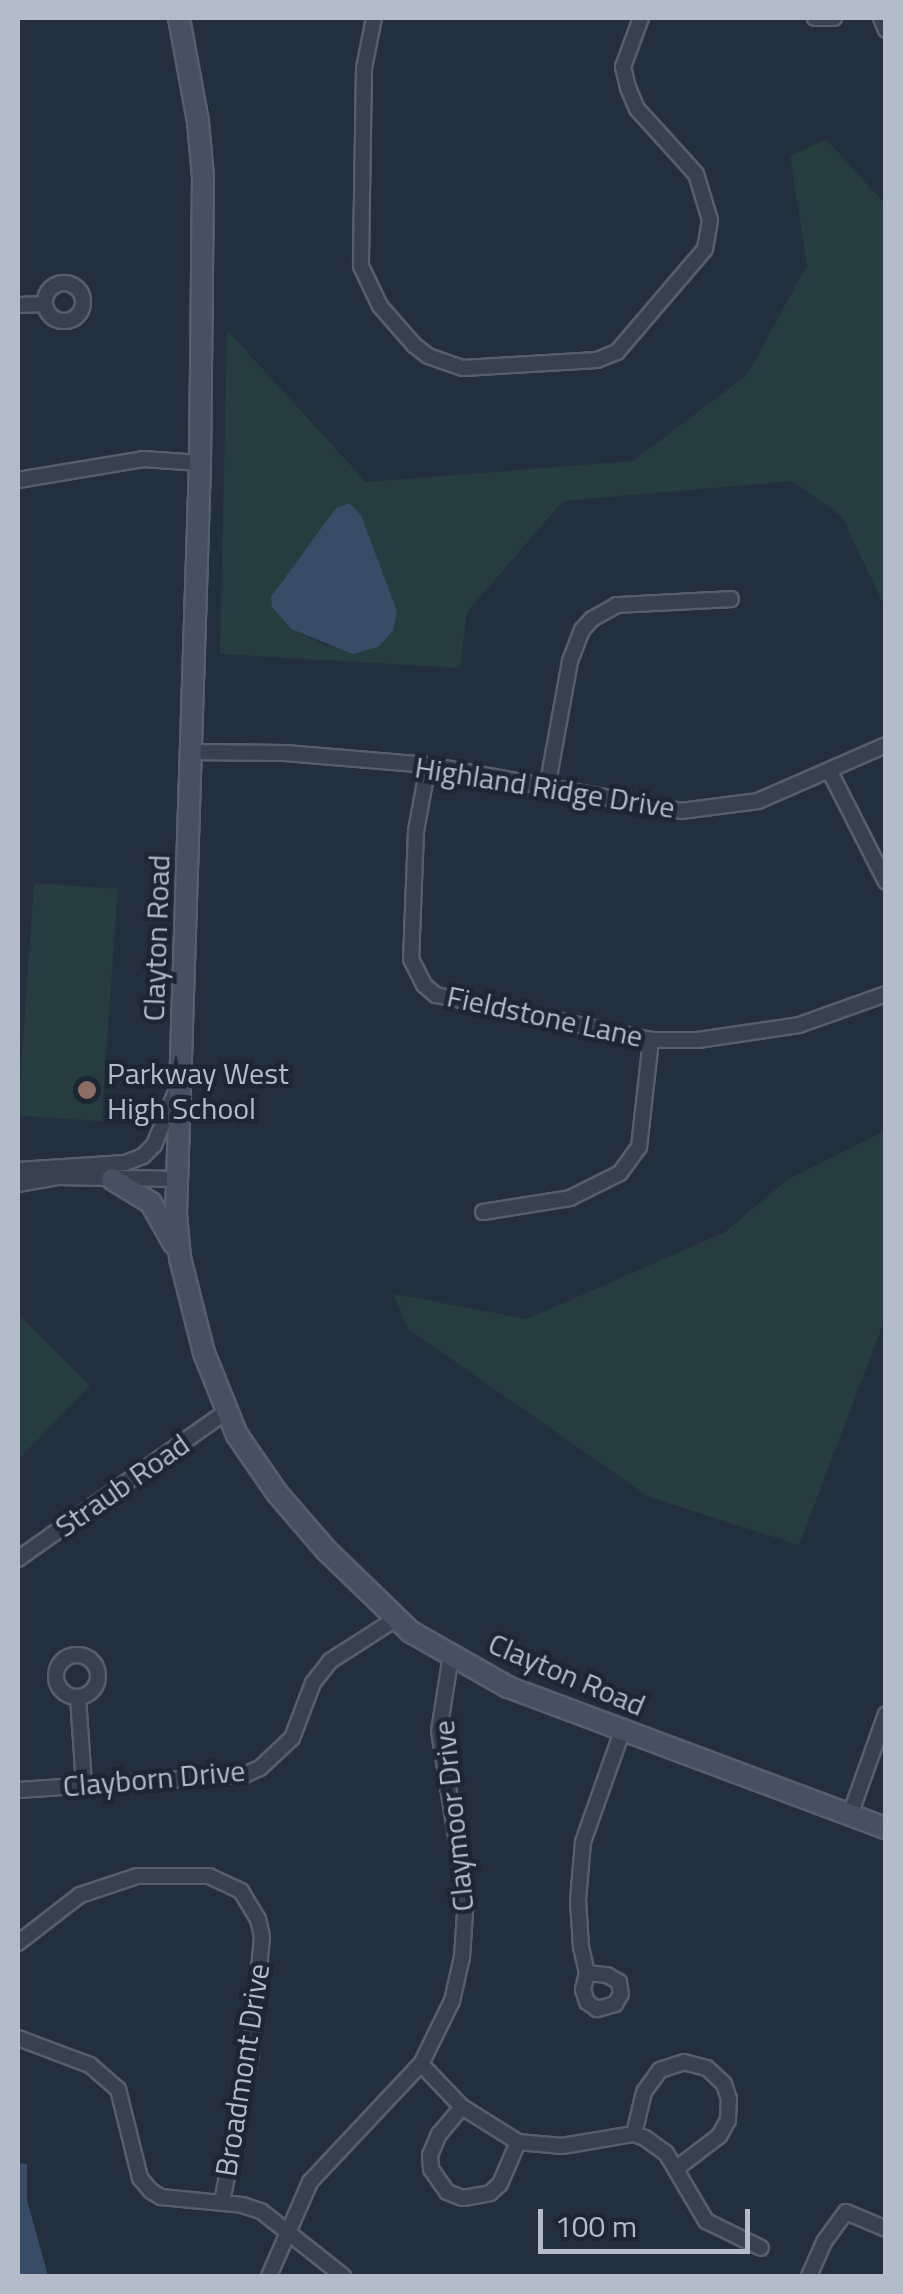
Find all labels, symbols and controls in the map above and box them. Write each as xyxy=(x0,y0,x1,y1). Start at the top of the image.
street label: Highland Ridge Drive xyxy=(413,749,677,825)
street label: Clayton Road xyxy=(135,854,177,1022)
street label: Fieldstone Lane xyxy=(444,978,646,1054)
place label: Parkway West High School xyxy=(107,1055,289,1126)
marker: Parkway West High School xyxy=(76,1079,98,1101)
street label: Straub Road xyxy=(48,1426,196,1544)
street label: Clayton Road xyxy=(483,1625,651,1723)
street label: Claymoor Drive xyxy=(425,1719,481,1913)
street label: Clayborn Drive xyxy=(61,1752,247,1804)
street label: Broadmont Drive xyxy=(207,1961,277,2179)
scale bar xyxy=(543,2189,756,2251)
text: 100 m xyxy=(555,2203,637,2249)

